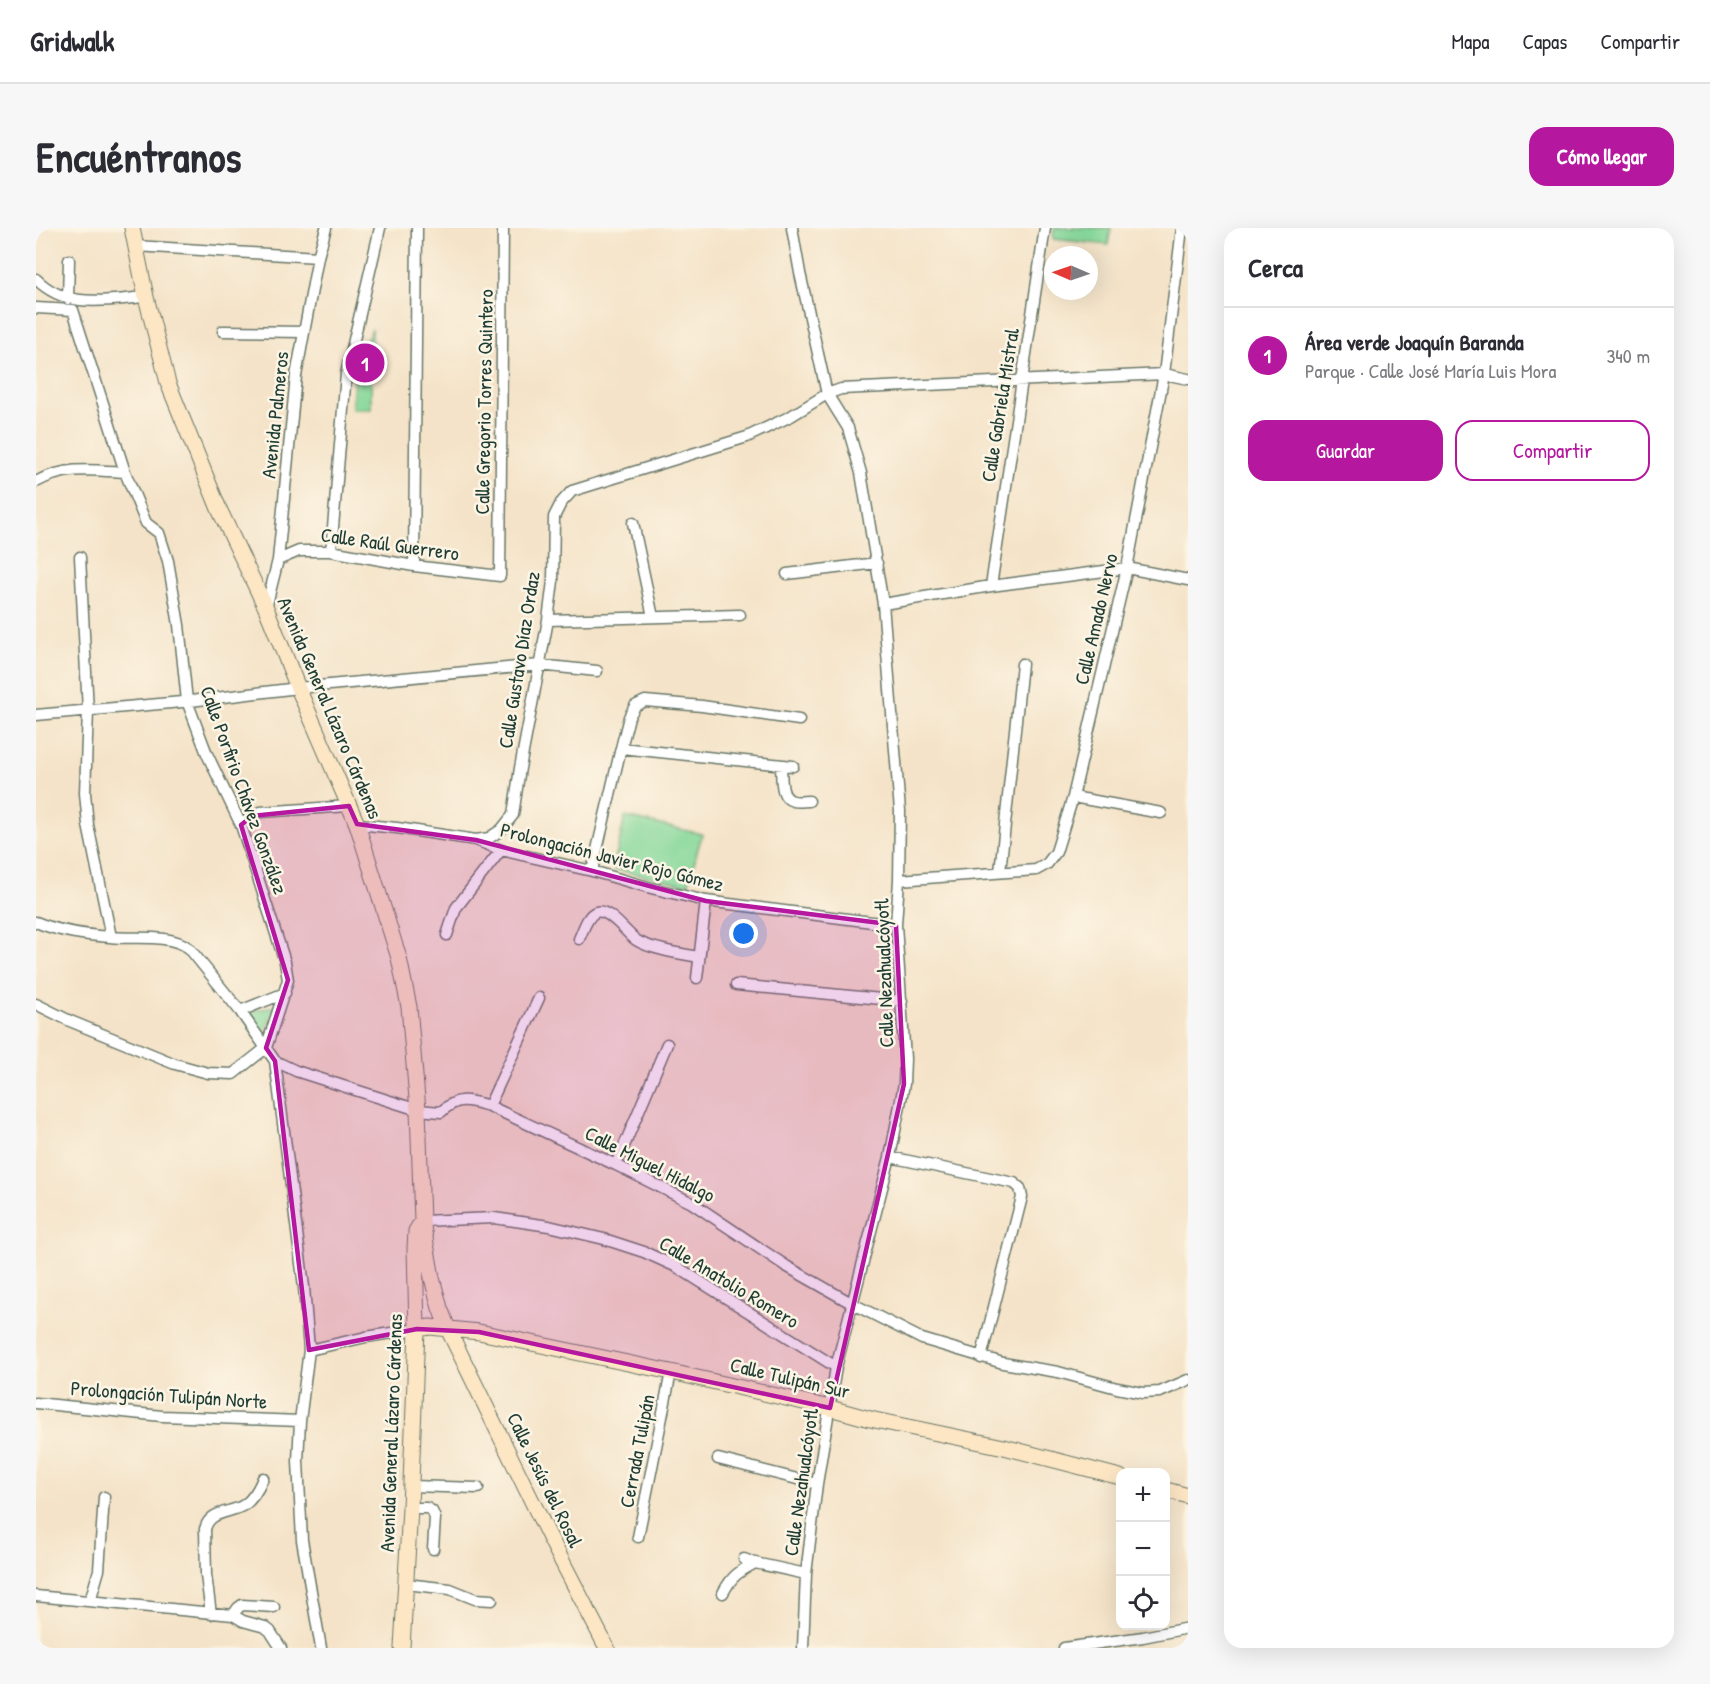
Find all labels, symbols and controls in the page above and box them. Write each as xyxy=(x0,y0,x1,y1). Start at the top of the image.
text: Gridwalk xyxy=(30,22,114,60)
text: Mapa xyxy=(1451,27,1489,56)
text: Capas xyxy=(1522,27,1567,56)
text: Compartir xyxy=(1600,27,1680,56)
button: Cómo llegar xyxy=(1529,127,1674,186)
text: Encuéntranos xyxy=(36,128,242,185)
north arrow xyxy=(1044,246,1098,300)
text: Cerca xyxy=(1248,250,1303,285)
street label: Calle Gregorio Torres Quintero xyxy=(468,289,499,515)
street label: Calle Gabriela Mistral xyxy=(974,325,1025,484)
text: Área verde Joaquín Baranda xyxy=(1305,327,1524,357)
pin: 1 xyxy=(346,340,384,386)
text: 1 xyxy=(1264,342,1271,369)
text: 340 m xyxy=(1606,342,1650,369)
street label: Avenida Palmeros xyxy=(254,350,295,480)
text: Parque · Calle José María Luis Mora xyxy=(1305,357,1556,384)
button: Guardar xyxy=(1248,420,1443,481)
button: Compartir xyxy=(1455,420,1650,481)
street label: Calle Raúl Guerrero xyxy=(319,520,461,567)
street label: Calle Amado Nervo xyxy=(1067,551,1124,687)
street label: Calle Gustavo Díaz Ordaz xyxy=(491,569,546,750)
street label: Avenida General Lázaro Cárdenas xyxy=(271,593,390,823)
street label: Calle Porfirio Chávez González xyxy=(194,682,295,898)
street label: Prolongación Javier Rojo Gómez xyxy=(498,816,727,897)
street label: Calle Nezahualcóyotl xyxy=(867,897,900,1048)
your location xyxy=(729,919,758,948)
street label: Calle Miguel Hidalgo xyxy=(580,1119,720,1208)
street label: Calle Anatolio Romero xyxy=(654,1229,804,1334)
street label: Avenida General Lázaro Cárdenas xyxy=(373,1313,408,1553)
street label: Calle Tulipán Sur xyxy=(728,1351,853,1404)
street label: Prolongación Tulipán Norte xyxy=(70,1374,268,1415)
street label: Cerrada Tulipán xyxy=(612,1392,661,1510)
street label: Calle Nezahualcóyotl xyxy=(777,1406,824,1558)
street label: Calle Jesús del Rosal xyxy=(501,1408,590,1552)
map controls xyxy=(1116,1468,1170,1630)
button: + xyxy=(1116,1468,1170,1522)
button: − xyxy=(1116,1522,1170,1576)
button: locate xyxy=(1116,1576,1170,1630)

